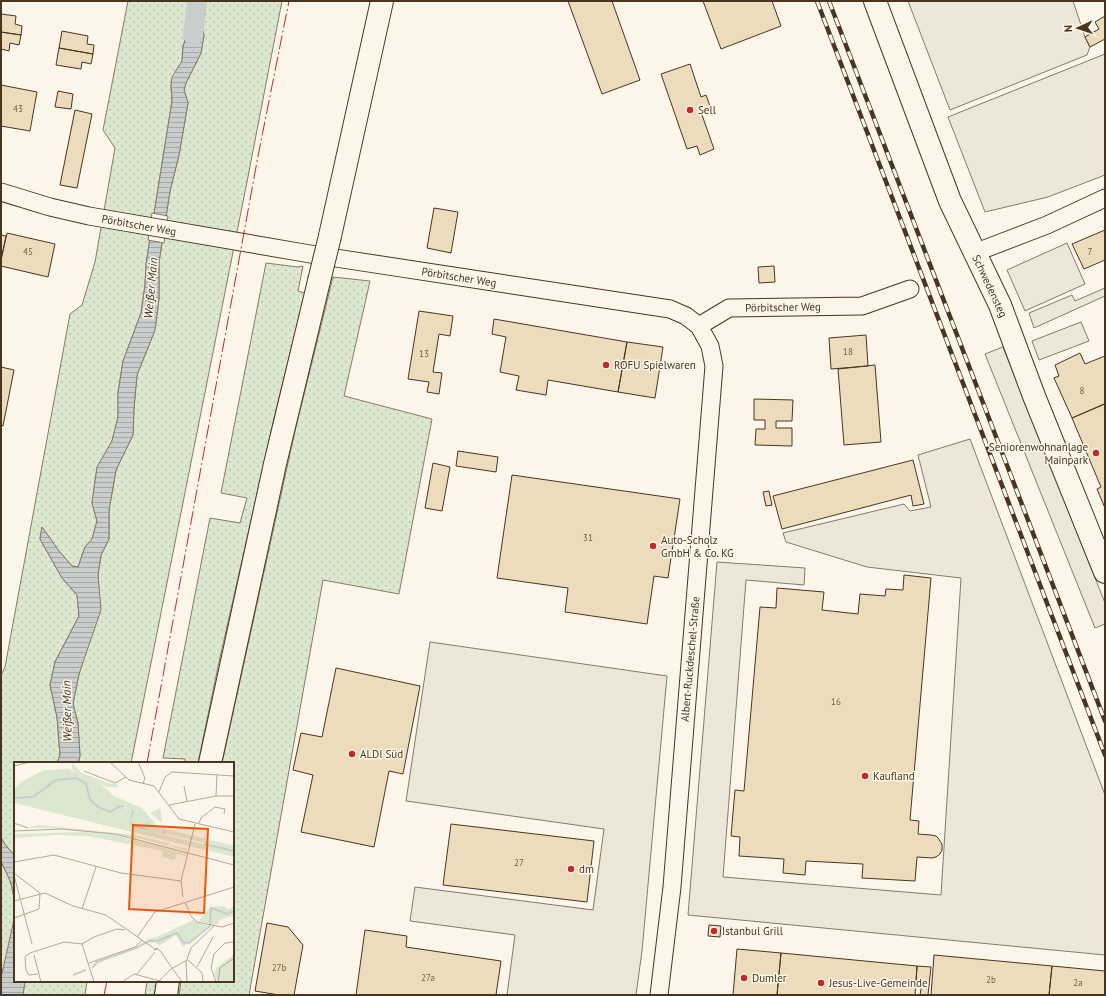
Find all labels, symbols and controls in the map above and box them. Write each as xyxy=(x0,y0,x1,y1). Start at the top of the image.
north arrow xyxy=(1058,8,1098,48)
text: N xyxy=(1061,25,1075,33)
house number: 43 xyxy=(13,103,23,114)
place label: Sell xyxy=(698,103,717,117)
marker: Sell xyxy=(685,105,695,115)
street label: Pörbitscher Weg xyxy=(101,212,178,238)
house number: 45 xyxy=(23,246,33,257)
house number: 7 xyxy=(1088,246,1093,257)
street label: Schwedensteg xyxy=(969,252,1011,320)
water label: Weißer Main xyxy=(140,257,161,319)
street label: Pörbitscher Weg xyxy=(421,264,498,290)
street label: Pörbitscher Weg xyxy=(745,299,821,315)
house number: 18 xyxy=(843,346,853,357)
house number: 13 xyxy=(419,348,429,359)
place label: ROFU Spielwaren xyxy=(614,358,696,372)
marker: ROFU Spielwaren xyxy=(601,360,611,370)
house number: 8 xyxy=(1080,385,1085,396)
place label: Seniorenwohnanlage Mainpark xyxy=(989,440,1089,467)
marker: Seniorenwohnanlage Mainpark xyxy=(1091,448,1101,458)
house number: 31 xyxy=(583,532,593,543)
place label: Auto-Scholz GmbH & Co. KG xyxy=(661,533,734,560)
marker: Auto-Scholz GmbH & Co. KG xyxy=(648,541,658,551)
street label: Albert-Ruckdeschel-Straße xyxy=(678,595,702,722)
water label: Weißer Main xyxy=(58,680,75,742)
house number: 16 xyxy=(831,696,841,707)
place label: ALDI Süd xyxy=(360,747,403,761)
marker: ALDI Süd xyxy=(347,749,357,759)
inset map xyxy=(14,762,234,982)
place label: Kaufland xyxy=(873,769,915,783)
marker: Kaufland xyxy=(860,771,870,781)
house number: 27 xyxy=(514,857,524,868)
place label: dm xyxy=(579,862,594,876)
marker: dm xyxy=(566,864,576,874)
place label: Istanbul Grill xyxy=(722,924,784,938)
marker: Istanbul Grill xyxy=(709,926,719,936)
house number: 27b xyxy=(272,962,286,973)
place label: Dumler xyxy=(752,971,787,985)
house number: 27a xyxy=(421,972,435,983)
marker: Dumler xyxy=(739,973,749,983)
house number: 2b xyxy=(986,974,996,985)
place label: Jesus-Live-Gemeinde xyxy=(828,976,928,990)
house number: 2a xyxy=(1073,977,1083,988)
marker: Jesus-Live-Gemeinde xyxy=(816,978,826,988)

